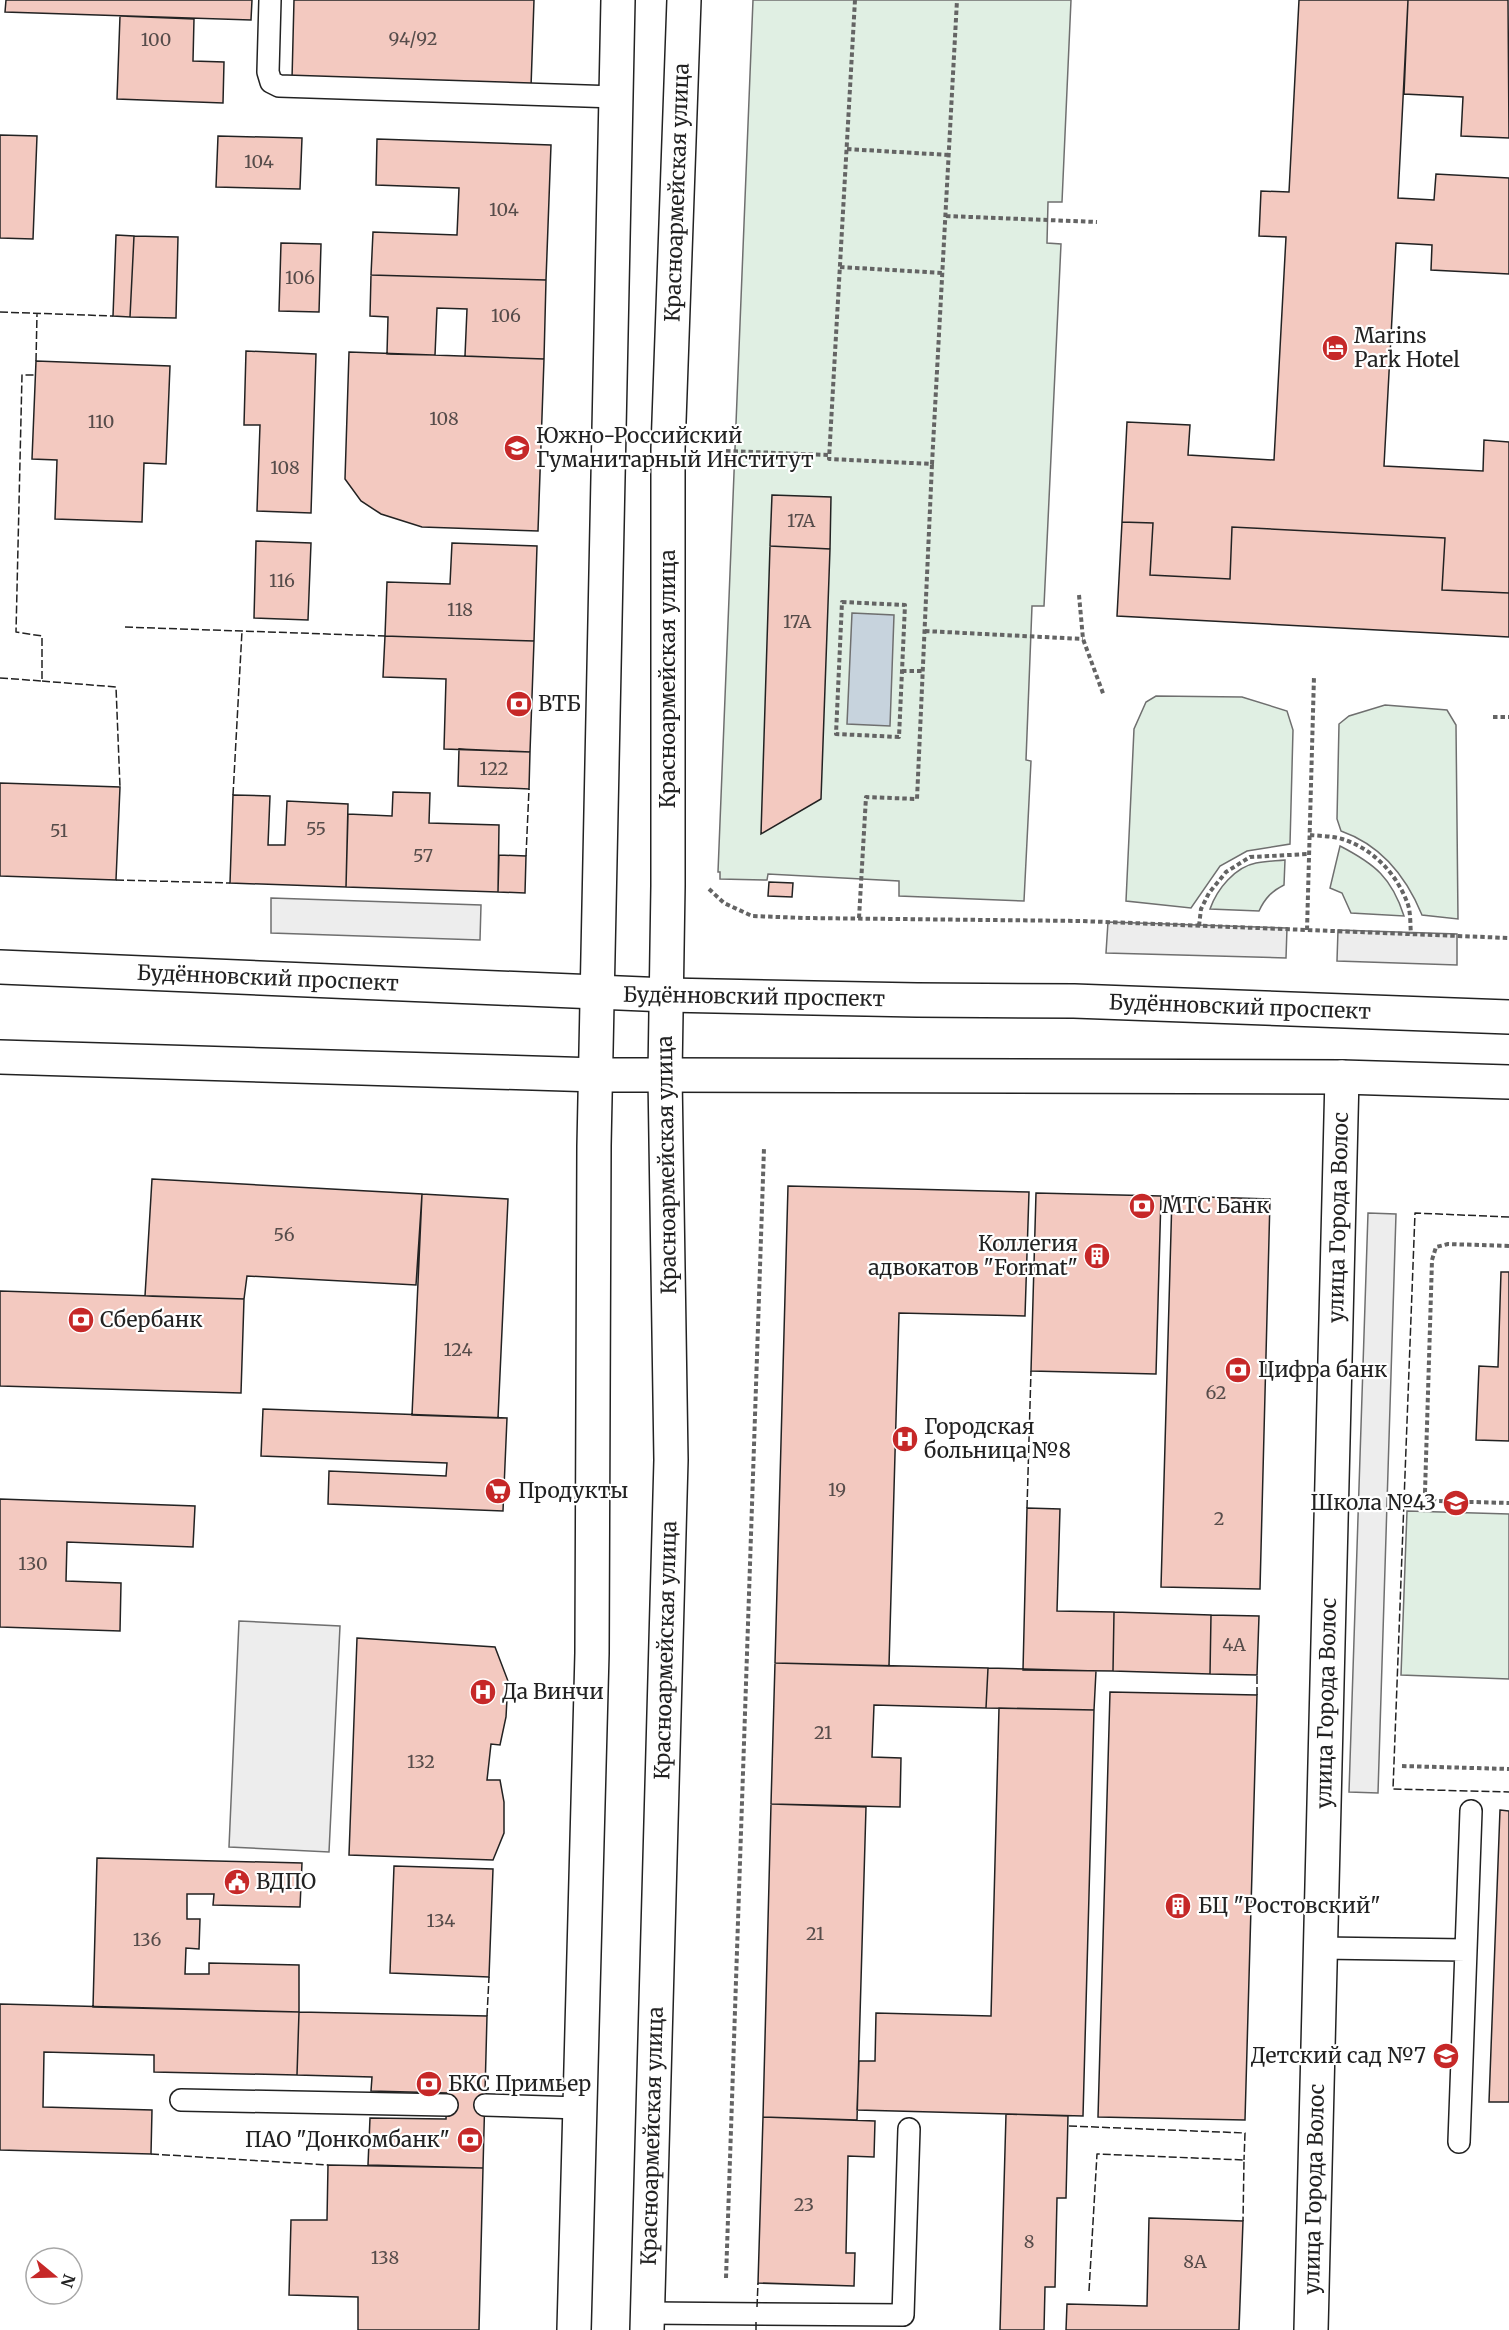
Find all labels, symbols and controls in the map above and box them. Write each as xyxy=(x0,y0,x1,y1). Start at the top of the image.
house number: 94/92 xyxy=(389,27,437,50)
house number: 100 xyxy=(141,28,171,51)
street label: Красноармейская улица xyxy=(659,63,695,323)
house number: 104 xyxy=(244,150,274,173)
house number: 104 xyxy=(489,198,519,221)
house number: 106 xyxy=(285,266,315,289)
house number: 106 xyxy=(491,304,521,327)
place label: Marins Park Hotel xyxy=(1354,322,1460,373)
hotel icon: Marins Park Hotel xyxy=(1320,333,1350,363)
house number: 108 xyxy=(429,407,459,430)
house number: 110 xyxy=(88,410,114,433)
place label: Южно-Российский Гуманитарный Институт xyxy=(536,422,814,473)
school or university icon: Южно-Российский Гуманитарный Институт xyxy=(502,433,532,463)
house number: 108 xyxy=(270,456,300,479)
house number: 17А xyxy=(787,509,815,532)
street label: Красноармейская улица xyxy=(654,550,681,808)
house number: 116 xyxy=(269,569,295,592)
house number: 118 xyxy=(447,598,473,621)
house number: 17А xyxy=(783,610,811,633)
bank icon: ВТБ xyxy=(504,689,534,719)
place label: ВТБ xyxy=(538,690,581,717)
house number: 122 xyxy=(480,757,508,780)
house number: 55 xyxy=(306,817,326,840)
house number: 51 xyxy=(50,819,68,842)
house number: 57 xyxy=(413,844,433,867)
street label: Будённовский проспект xyxy=(136,959,400,997)
street label: Будённовский проспект xyxy=(623,981,886,1012)
street label: Будённовский проспект xyxy=(1108,988,1372,1025)
street label: Красноармейская улица xyxy=(651,1035,682,1295)
street label: улица Города Волос xyxy=(1322,1112,1354,1323)
bank icon: МТС Банк xyxy=(1127,1191,1157,1221)
place label: МТС Банк xyxy=(1162,1192,1270,1219)
house number: 56 xyxy=(273,1223,295,1246)
place label: Коллегия адвокатов "Format" xyxy=(868,1230,1078,1281)
building icon: Коллегия адвокатов "Format" xyxy=(1082,1241,1112,1271)
bank icon: Сбербанк xyxy=(66,1305,96,1335)
place label: Сбербанк xyxy=(100,1306,203,1333)
house number: 124 xyxy=(443,1338,473,1361)
bank icon: Цифра банк xyxy=(1223,1355,1253,1385)
place label: Цифра банк xyxy=(1258,1356,1387,1383)
house number: 62 xyxy=(1206,1381,1226,1404)
place label: Городская больница №8 xyxy=(924,1413,1071,1464)
hospital icon: Городская больница №8 xyxy=(890,1424,920,1454)
supermarket icon: Продукты xyxy=(483,1476,513,1506)
place label: Продукты xyxy=(518,1477,628,1504)
house number: 19 xyxy=(828,1478,846,1501)
school or university icon: Школа №43 xyxy=(1441,1488,1471,1518)
place label: Школа №43 xyxy=(1310,1489,1436,1516)
house number: 2 xyxy=(1214,1507,1224,1530)
street label: Красноармейская улица xyxy=(648,1520,682,1780)
house number: 130 xyxy=(18,1552,48,1575)
street label: улица Города Волос xyxy=(1310,1597,1342,1809)
house number: 4А xyxy=(1222,1633,1246,1656)
hospital icon: Да Винчи xyxy=(468,1677,498,1707)
place label: Да Винчи xyxy=(502,1678,604,1705)
house number: 21 xyxy=(814,1721,832,1744)
house number: 132 xyxy=(407,1750,435,1773)
public building icon: ВДПО xyxy=(222,1867,252,1897)
place label: ВДПО xyxy=(256,1868,316,1895)
building icon: БЦ "Ростовский" xyxy=(1163,1891,1193,1921)
place label: БЦ "Ростовский" xyxy=(1198,1892,1381,1919)
house number: 134 xyxy=(427,1909,455,1932)
house number: 21 xyxy=(806,1922,824,1945)
house number: 136 xyxy=(133,1928,161,1951)
street label: Красноармейская улица xyxy=(635,2006,669,2266)
school or university icon: Детский сад №7 xyxy=(1431,2041,1461,2071)
place label: Детский сад №7 xyxy=(1251,2042,1426,2069)
bank icon: БКС Примьер xyxy=(414,2069,444,2099)
place label: БКС Примьер xyxy=(448,2070,591,2097)
street label: улица Города Волос xyxy=(1298,2083,1330,2295)
bank icon: ПАО "Донкомбанк" xyxy=(455,2125,485,2155)
place label: ПАО "Донкомбанк" xyxy=(245,2126,450,2153)
house number: 23 xyxy=(794,2193,814,2216)
house number: 8 xyxy=(1024,2230,1034,2253)
north arrow xyxy=(24,2246,84,2306)
house number: 138 xyxy=(371,2246,399,2269)
house number: 8А xyxy=(1183,2250,1207,2273)
text: N xyxy=(57,2272,80,2290)

